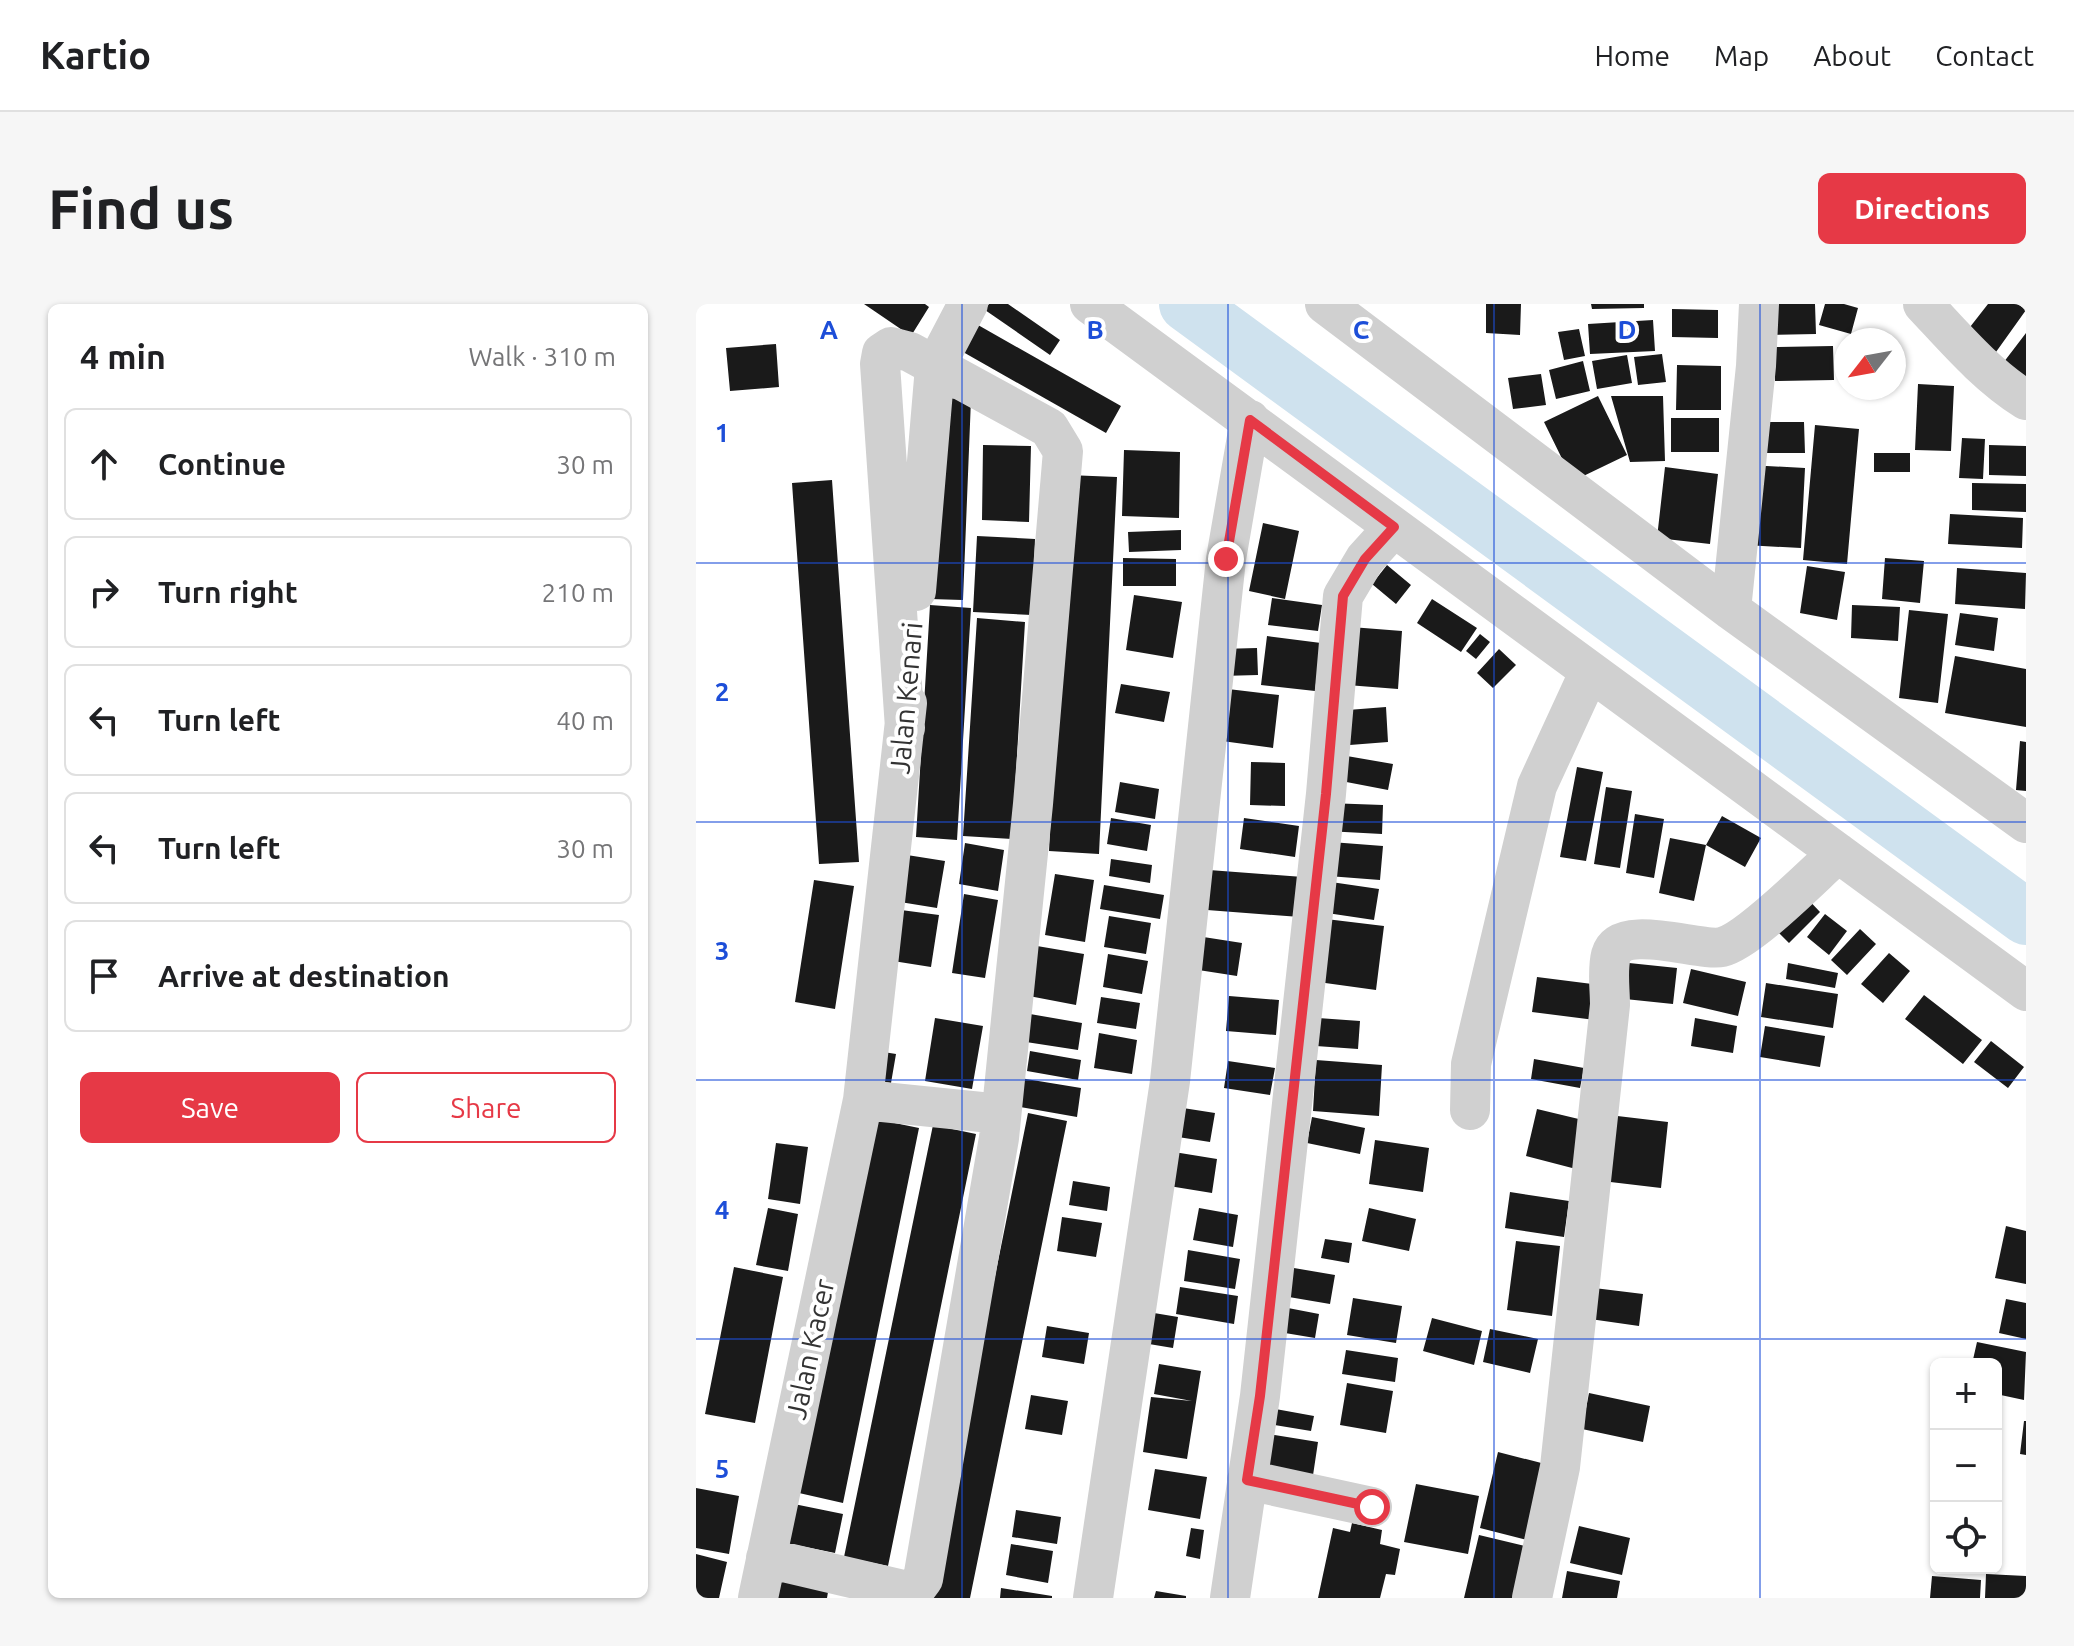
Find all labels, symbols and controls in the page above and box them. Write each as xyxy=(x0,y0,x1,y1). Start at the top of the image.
text: Kartio xyxy=(40,34,151,76)
text: Home xyxy=(1595,40,1670,71)
text: Map xyxy=(1714,40,1769,71)
text: About xyxy=(1813,40,1891,71)
text: Contact xyxy=(1935,40,2034,71)
button: Directions xyxy=(1818,173,2026,244)
text: Find us xyxy=(48,177,234,240)
text: A xyxy=(820,315,839,344)
text: B xyxy=(1086,315,1104,344)
text: C xyxy=(1353,315,1370,344)
text: D xyxy=(1618,315,1636,344)
north arrow xyxy=(1834,328,1906,400)
text: 4 min xyxy=(80,337,166,375)
text: Walk · 310 m xyxy=(468,342,616,371)
text: 1 xyxy=(715,418,729,447)
icon: ahead xyxy=(82,442,126,486)
text: Continue xyxy=(158,447,286,481)
text: 30 m xyxy=(556,450,614,479)
route end xyxy=(1208,541,1244,577)
icon: right xyxy=(82,570,126,614)
text: Turn right xyxy=(158,575,298,609)
text: 210 m xyxy=(542,578,614,607)
street label: Jalan Kenari xyxy=(883,621,928,775)
text: 2 xyxy=(715,677,729,706)
icon: left xyxy=(82,698,126,742)
text: Turn left xyxy=(158,703,280,737)
text: 40 m xyxy=(556,706,614,735)
icon: left xyxy=(82,826,126,870)
text: Turn left xyxy=(158,831,280,865)
text: 30 m xyxy=(556,834,614,863)
text: 3 xyxy=(715,936,729,965)
icon: arrive xyxy=(82,954,126,998)
text: Arrive at destination xyxy=(158,959,450,993)
button: Save xyxy=(80,1072,340,1143)
button: Share xyxy=(356,1072,616,1143)
text: 4 xyxy=(715,1195,729,1224)
street label: Jalan Kacer xyxy=(780,1275,840,1422)
map controls xyxy=(1930,1358,2002,1574)
button: + xyxy=(1930,1358,2002,1430)
button: − xyxy=(1930,1430,2002,1502)
text: 5 xyxy=(715,1454,729,1483)
route start xyxy=(1354,1489,1390,1525)
button: locate xyxy=(1930,1502,2002,1574)

